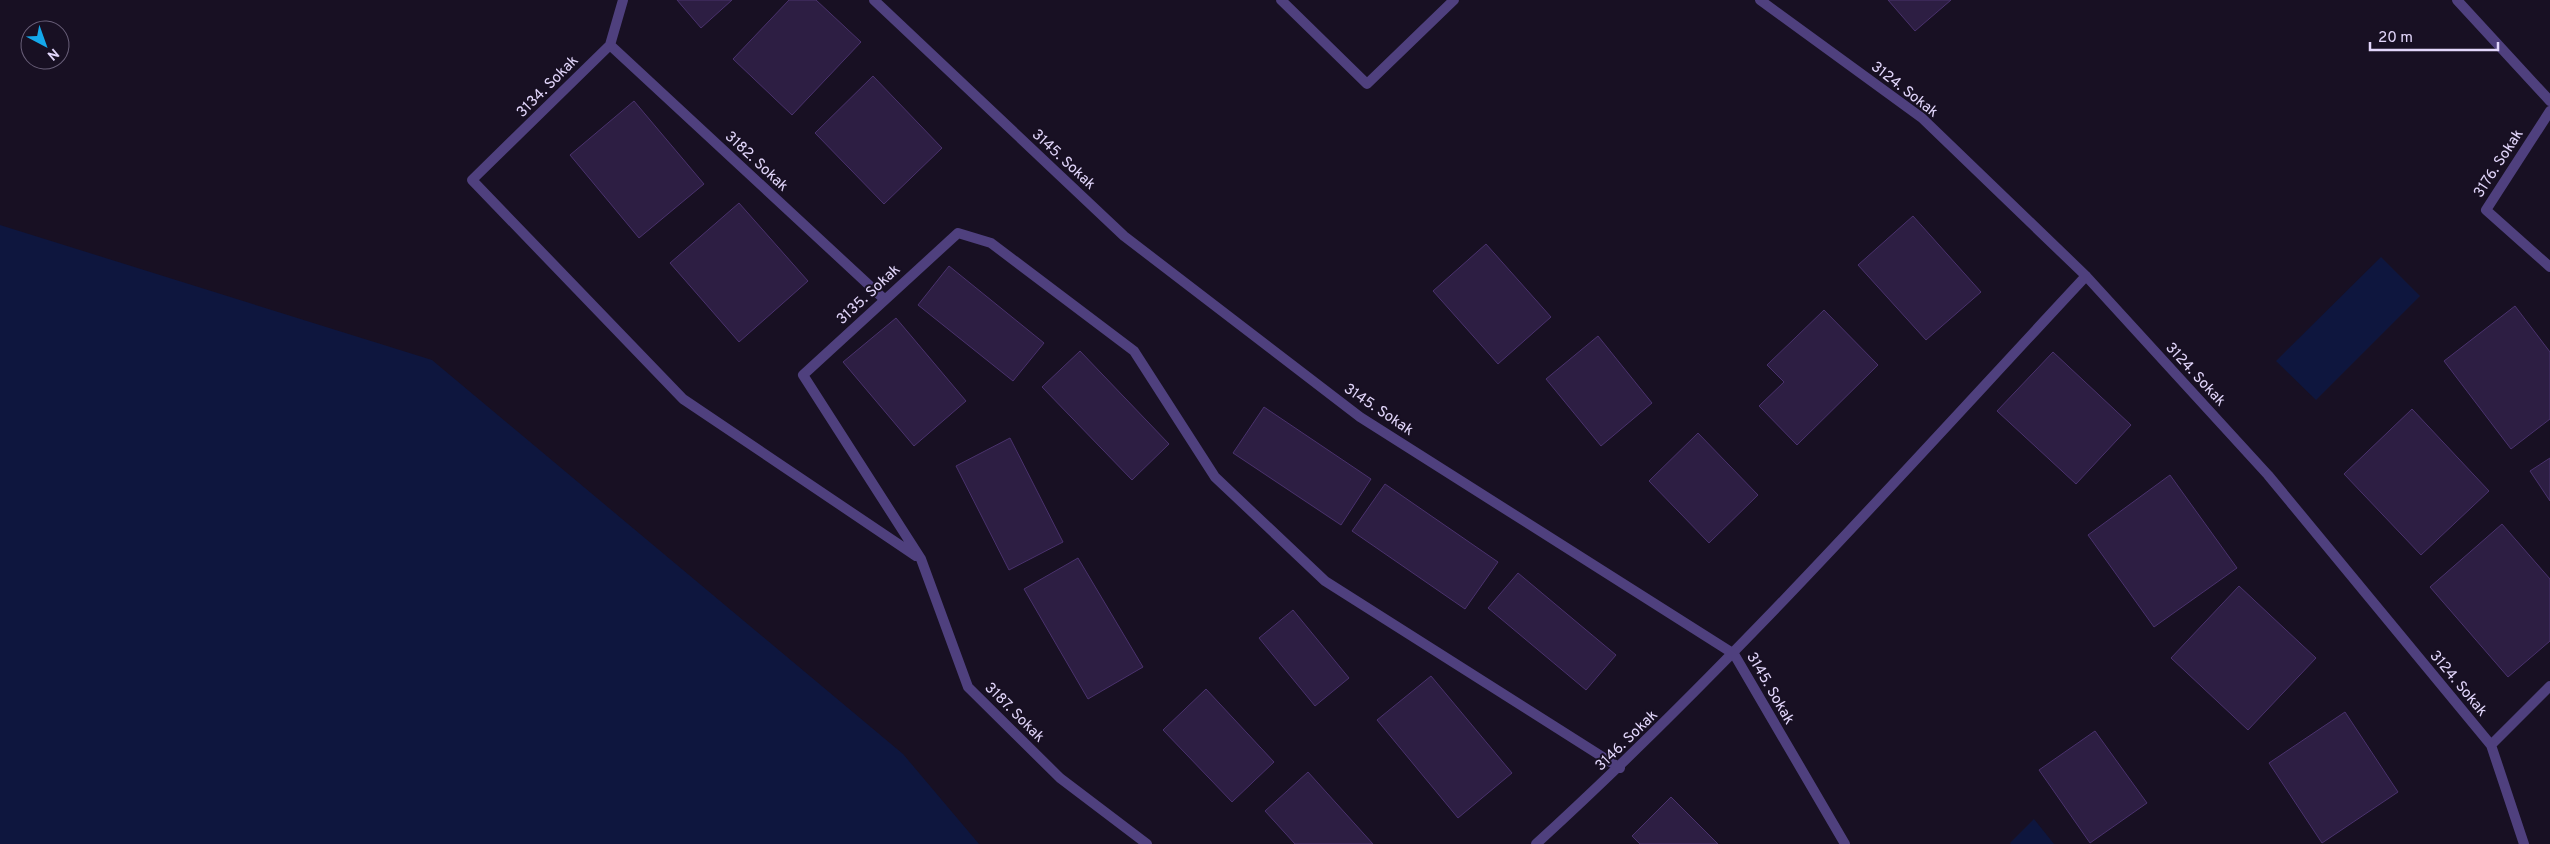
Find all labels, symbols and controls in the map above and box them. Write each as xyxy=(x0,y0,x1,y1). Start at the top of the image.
north arrow xyxy=(20,20,70,70)
scale bar xyxy=(2370,20,2498,52)
text: 20 m xyxy=(2378,29,2413,48)
text: N xyxy=(43,44,62,63)
street label: 3134. Sokak xyxy=(513,52,583,122)
street label: 3124. Sokak xyxy=(1867,58,1942,122)
street label: 3145. Sokak xyxy=(1027,126,1099,194)
street label: 3176. Sokak xyxy=(2470,126,2528,202)
street label: 3182. Sokak xyxy=(720,128,792,196)
street label: 3135. Sokak xyxy=(833,261,905,329)
street label: 3124. Sokak xyxy=(2161,339,2229,411)
street label: 3145. Sokak xyxy=(1340,380,1417,441)
street label: 3124. Sokak xyxy=(2425,647,2491,721)
street label: 3145. Sokak xyxy=(1741,649,1798,728)
street label: 3187. Sokak xyxy=(980,679,1048,747)
street label: 3146. Sokak xyxy=(1592,706,1662,776)

